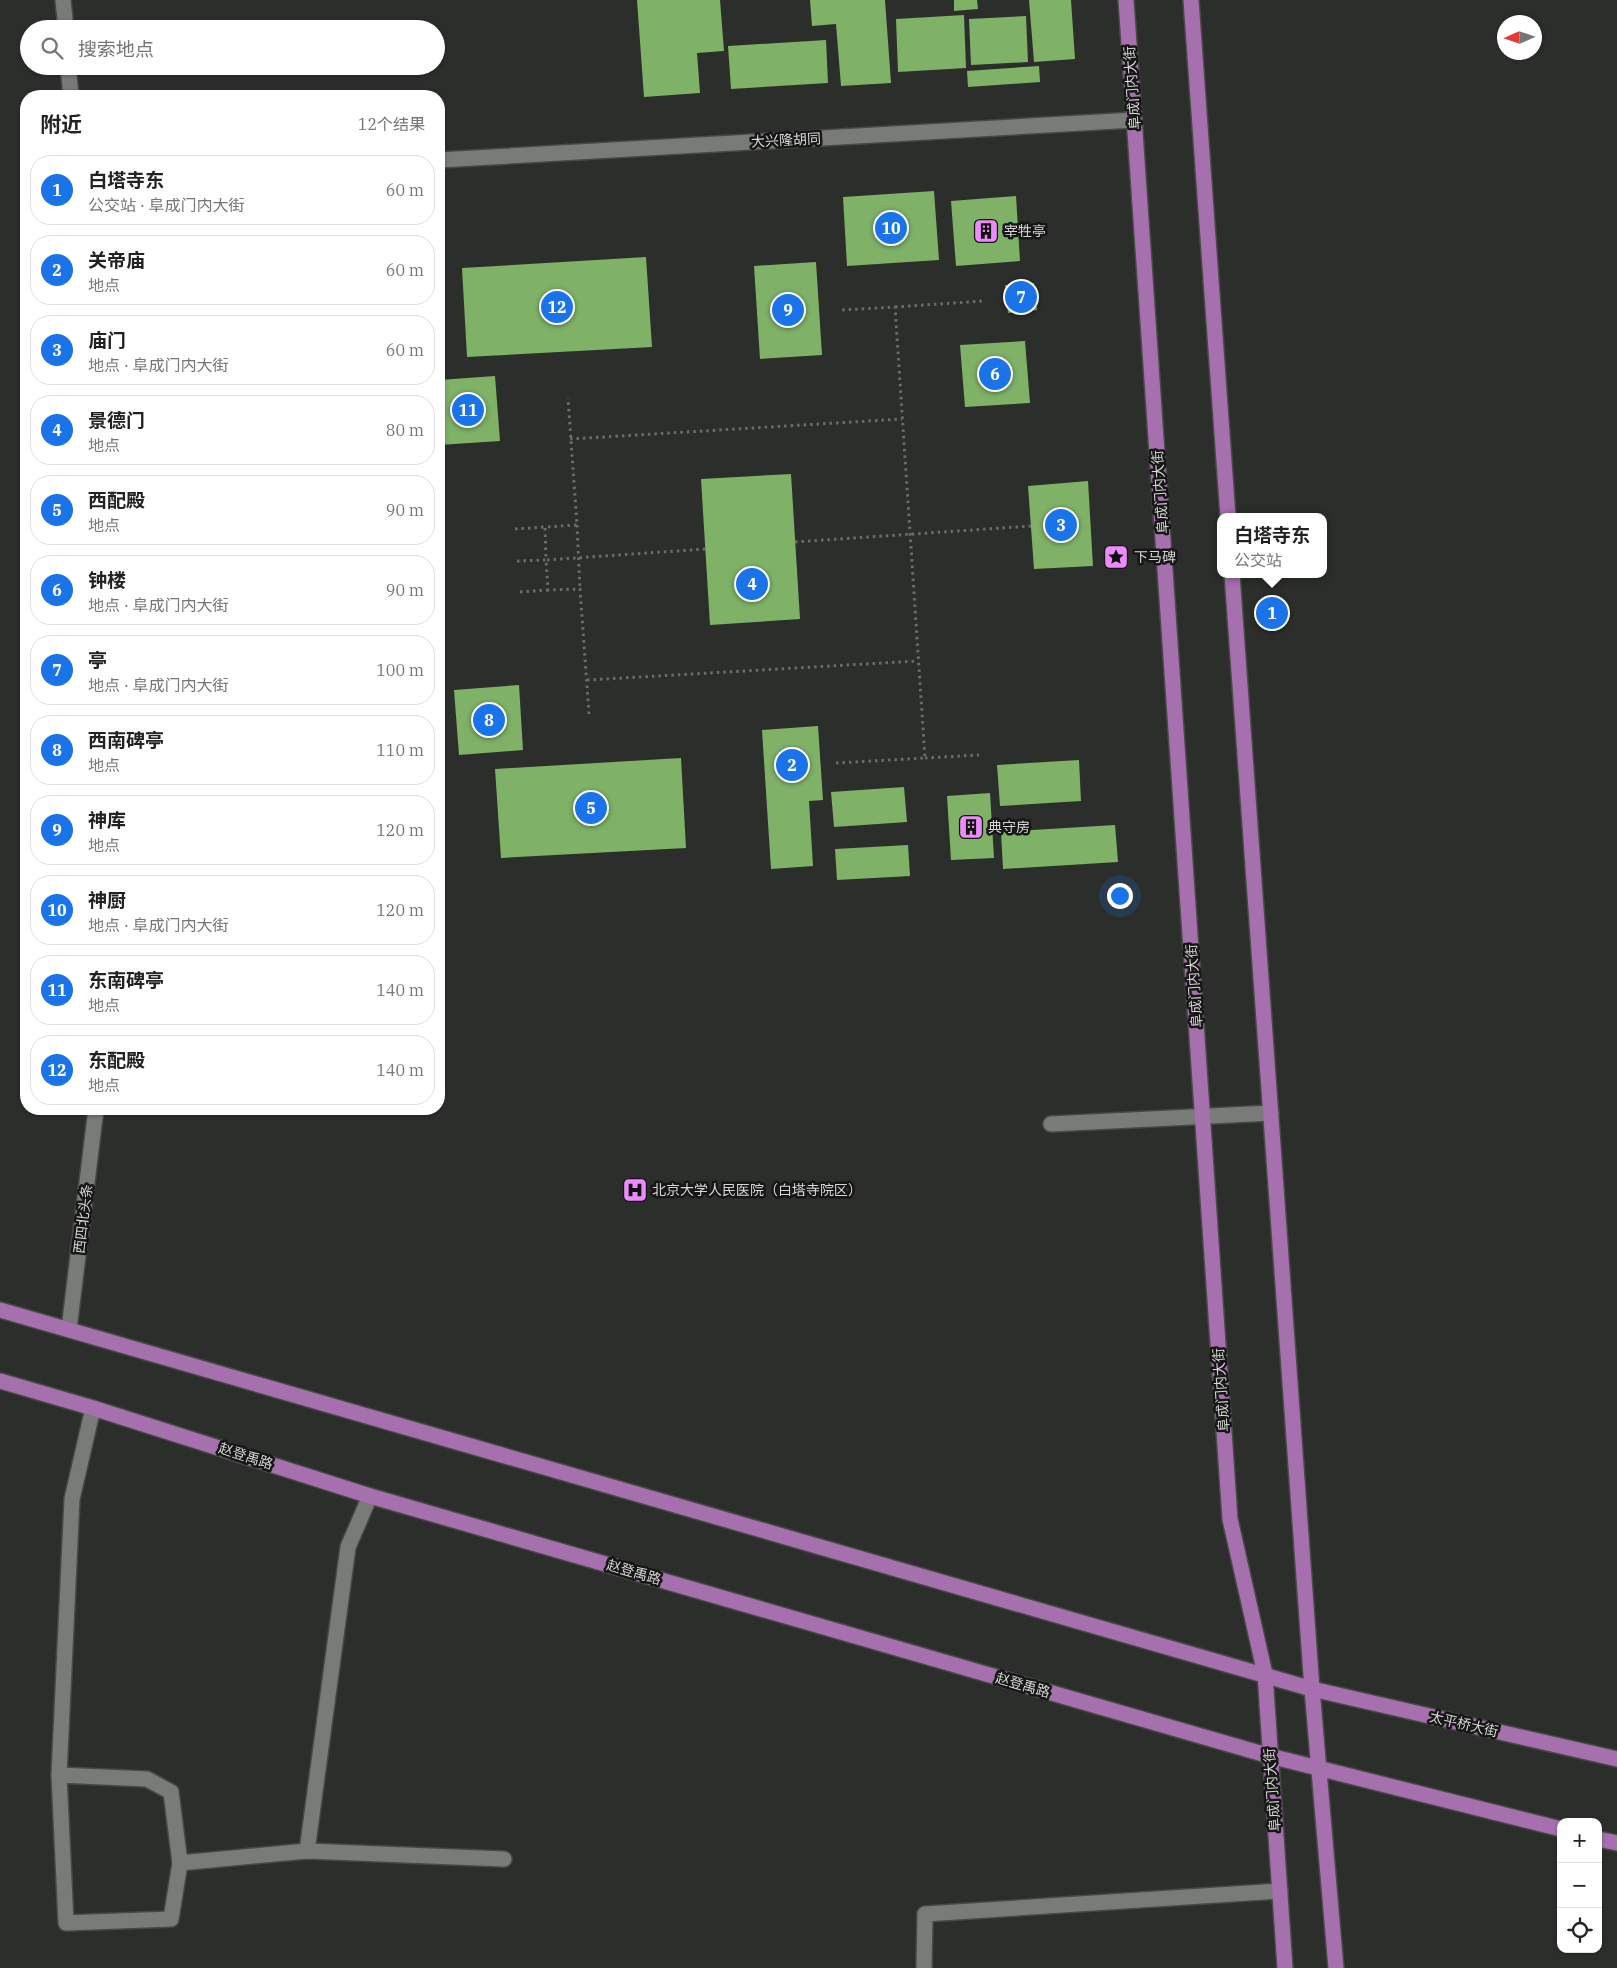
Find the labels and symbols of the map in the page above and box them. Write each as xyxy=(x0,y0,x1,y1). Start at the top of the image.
north arrow xyxy=(1497,15,1542,60)
street label: 阜成门内大街 xyxy=(1120,45,1144,131)
street label: 大兴隆胡同 xyxy=(751,129,821,151)
pin: 10 xyxy=(875,209,907,247)
building icon: 宰牲亭 xyxy=(973,218,999,244)
place label: 宰牲亭 xyxy=(1004,222,1046,240)
pin: 7 xyxy=(1005,278,1037,316)
pin: 12 xyxy=(541,288,573,326)
pin: 9 xyxy=(772,291,804,329)
pin: 6 xyxy=(979,355,1011,393)
pin: 11 xyxy=(452,391,484,429)
street label: 阜成门内大街 xyxy=(1148,449,1172,535)
pin: 3 xyxy=(1045,506,1077,544)
place icon: 下马碑 xyxy=(1103,544,1129,570)
place label: 下马碑 xyxy=(1134,548,1176,566)
pin: 4 xyxy=(736,565,768,603)
pin: 1 xyxy=(1256,594,1288,632)
pin: 8 xyxy=(473,701,505,739)
pin: 2 xyxy=(776,746,808,784)
pin: 5 xyxy=(575,789,607,827)
building icon: 典守房 xyxy=(958,814,984,840)
place label: 典守房 xyxy=(988,818,1030,836)
your location xyxy=(1107,883,1133,909)
street label: 阜成门内大街 xyxy=(1182,943,1206,1029)
hospital icon: 北京大学人民医院（白塔寺院区） xyxy=(622,1177,648,1203)
place label: 北京大学人民医院（白塔寺院区） xyxy=(652,1181,862,1199)
street label: 西四北头条 xyxy=(70,1183,96,1255)
street label: 阜成门内大街 xyxy=(1209,1347,1233,1433)
street label: 赵登禹路 xyxy=(216,1438,275,1473)
street label: 赵登禹路 xyxy=(604,1555,663,1588)
street label: 赵登禹路 xyxy=(993,1668,1052,1701)
street label: 太平桥大街 xyxy=(1428,1707,1500,1741)
street label: 阜成门内大街 xyxy=(1260,1747,1284,1833)

